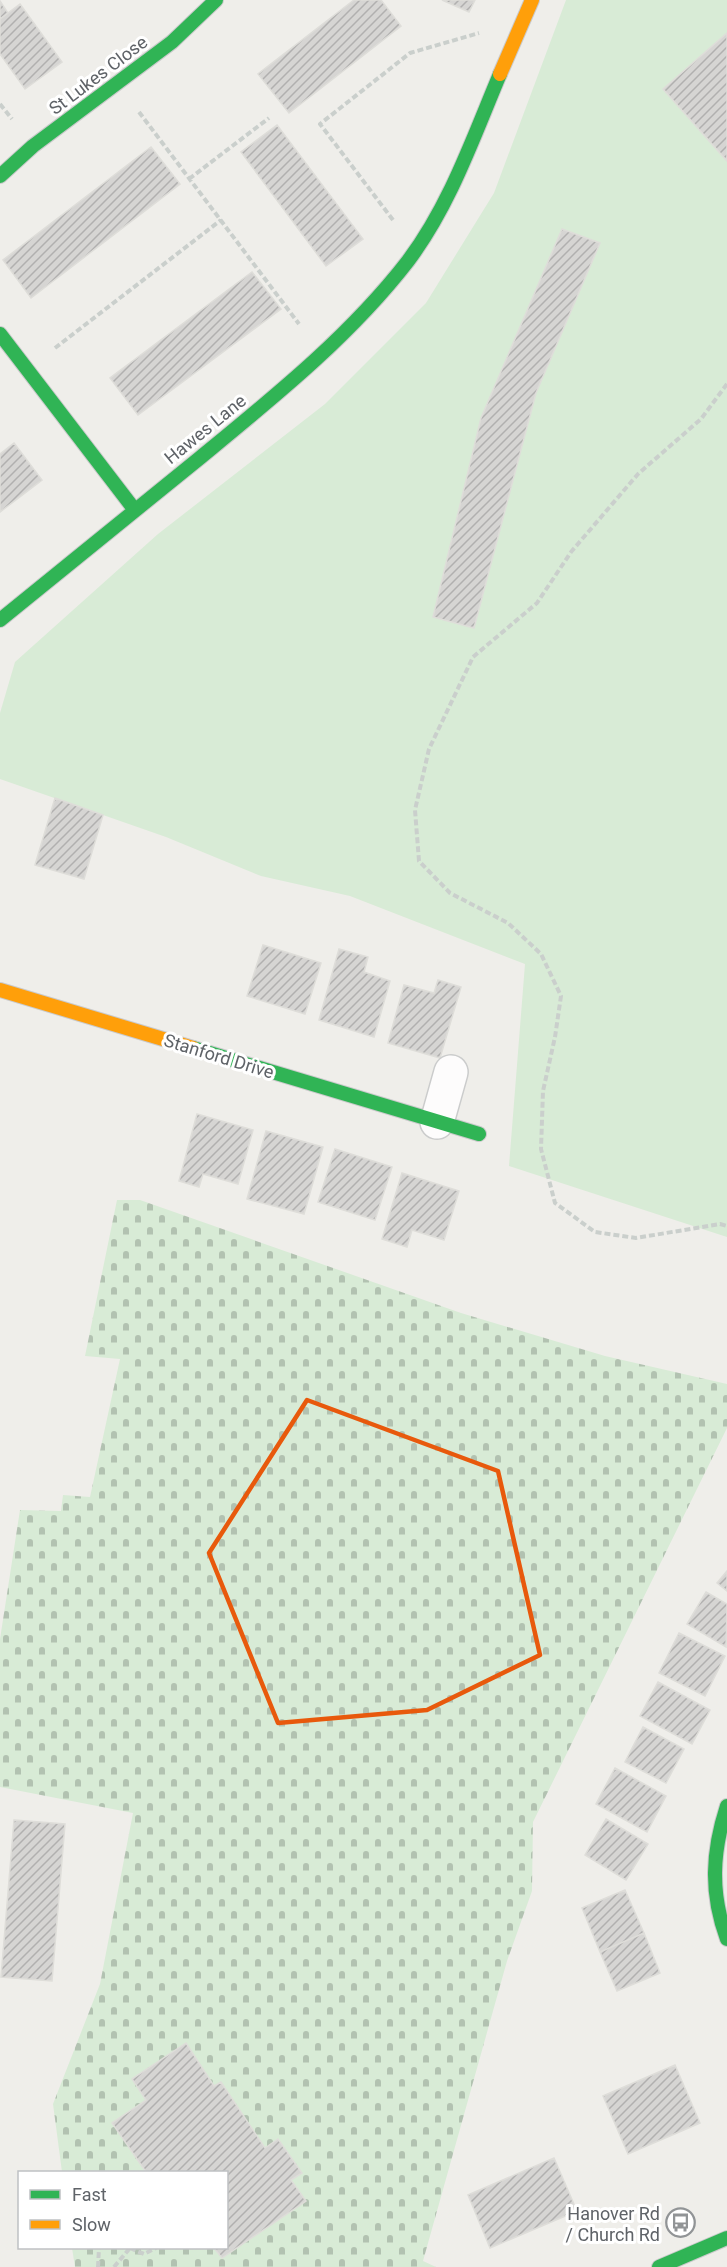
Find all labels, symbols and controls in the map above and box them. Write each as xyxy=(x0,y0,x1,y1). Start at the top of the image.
street label: St Lukes Close xyxy=(45,31,151,119)
street label: Hawes Lane xyxy=(160,390,250,468)
street label: Stanford Drive xyxy=(162,1029,276,1083)
legend xyxy=(18,2171,228,2249)
text: Fast xyxy=(72,2184,107,2205)
place label: Hanover Rd / Church Rd xyxy=(566,2203,660,2245)
bus stop icon: Hanover Rd / Church Rd xyxy=(665,2207,697,2239)
text: Slow xyxy=(72,2214,111,2235)

